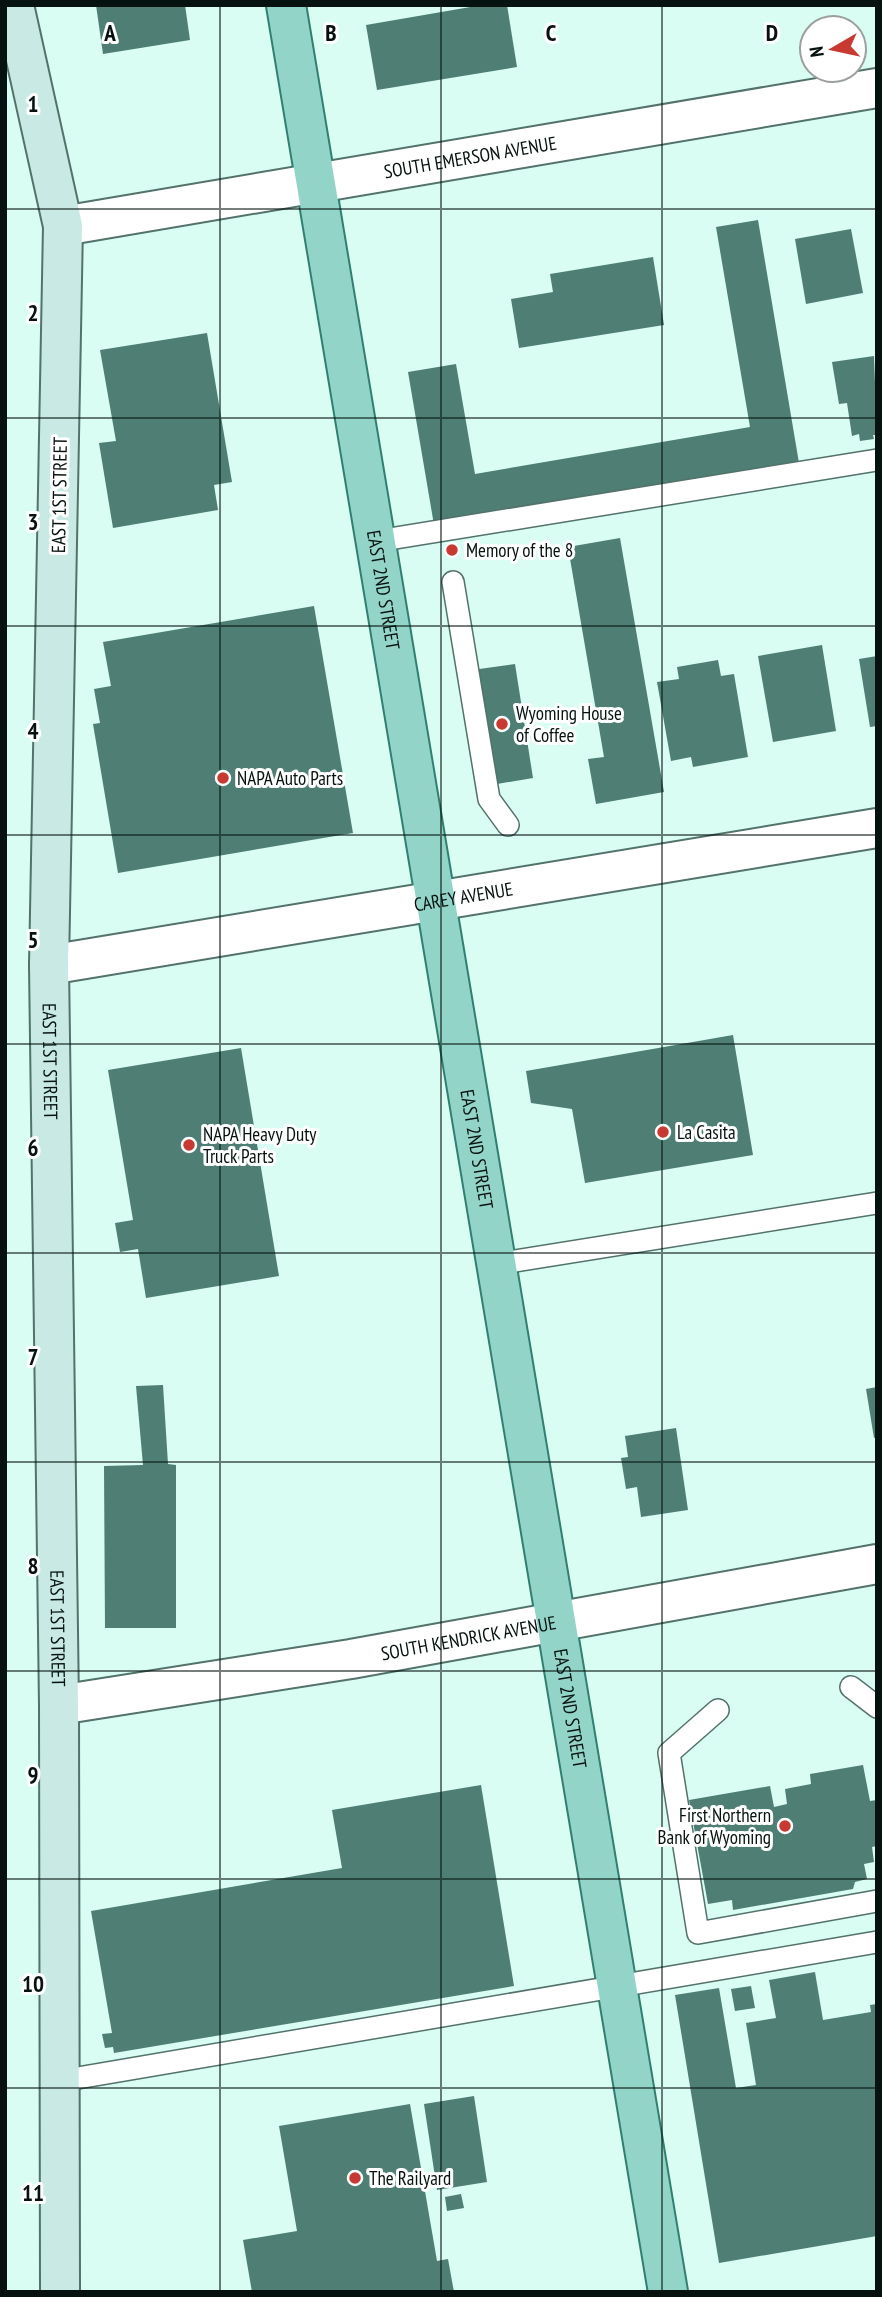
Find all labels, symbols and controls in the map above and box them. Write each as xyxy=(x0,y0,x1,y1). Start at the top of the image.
north arrow xyxy=(798,14,868,84)
text: A xyxy=(103,18,116,47)
text: B xyxy=(325,18,337,47)
text: C xyxy=(546,18,557,47)
text: D xyxy=(766,18,778,47)
text: N xyxy=(804,45,829,59)
text: 1 xyxy=(28,89,39,118)
street label: SOUTH EMERSON AVENUE xyxy=(382,131,558,183)
text: 2 xyxy=(28,298,39,327)
street label: EAST 1ST STREET xyxy=(46,436,72,553)
text: 3 xyxy=(28,507,39,536)
street label: EAST 2ND STREET xyxy=(362,528,406,652)
place label: Memory of the 8 xyxy=(466,538,573,562)
marker: Memory of the 8 xyxy=(444,542,460,558)
place label: Wyoming House of Coffee xyxy=(516,701,622,747)
text: 4 xyxy=(28,716,39,745)
marker: Wyoming House of Coffee xyxy=(494,716,510,732)
place label: NAPA Auto Parts xyxy=(237,766,343,790)
marker: NAPA Auto Parts xyxy=(215,770,231,786)
street label: CAREY AVENUE xyxy=(412,876,515,916)
text: 5 xyxy=(28,925,39,954)
street label: EAST 1ST STREET xyxy=(38,1003,63,1120)
street label: EAST 2ND STREET xyxy=(455,1088,499,1211)
place label: La Casita xyxy=(677,1120,736,1144)
place label: NAPA Heavy Duty Truck Parts xyxy=(203,1122,317,1168)
marker: La Casita xyxy=(655,1124,671,1140)
text: 6 xyxy=(28,1133,39,1162)
marker: NAPA Heavy Duty Truck Parts xyxy=(181,1137,197,1153)
text: 7 xyxy=(28,1342,39,1371)
text: 8 xyxy=(28,1551,39,1580)
street label: EAST 1ST STREET xyxy=(45,1570,71,1687)
street label: SOUTH KENDRICK AVENUE xyxy=(379,1610,558,1665)
street label: EAST 2ND STREET xyxy=(549,1647,592,1770)
text: 9 xyxy=(28,1760,39,1789)
place label: First Northern Bank of Wyoming xyxy=(658,1803,771,1849)
marker: First Northern Bank of Wyoming xyxy=(777,1818,793,1834)
text: 10 xyxy=(22,1969,44,1998)
place label: The Railyard xyxy=(369,2166,451,2190)
marker: The Railyard xyxy=(347,2170,363,2186)
text: 11 xyxy=(22,2178,44,2207)

